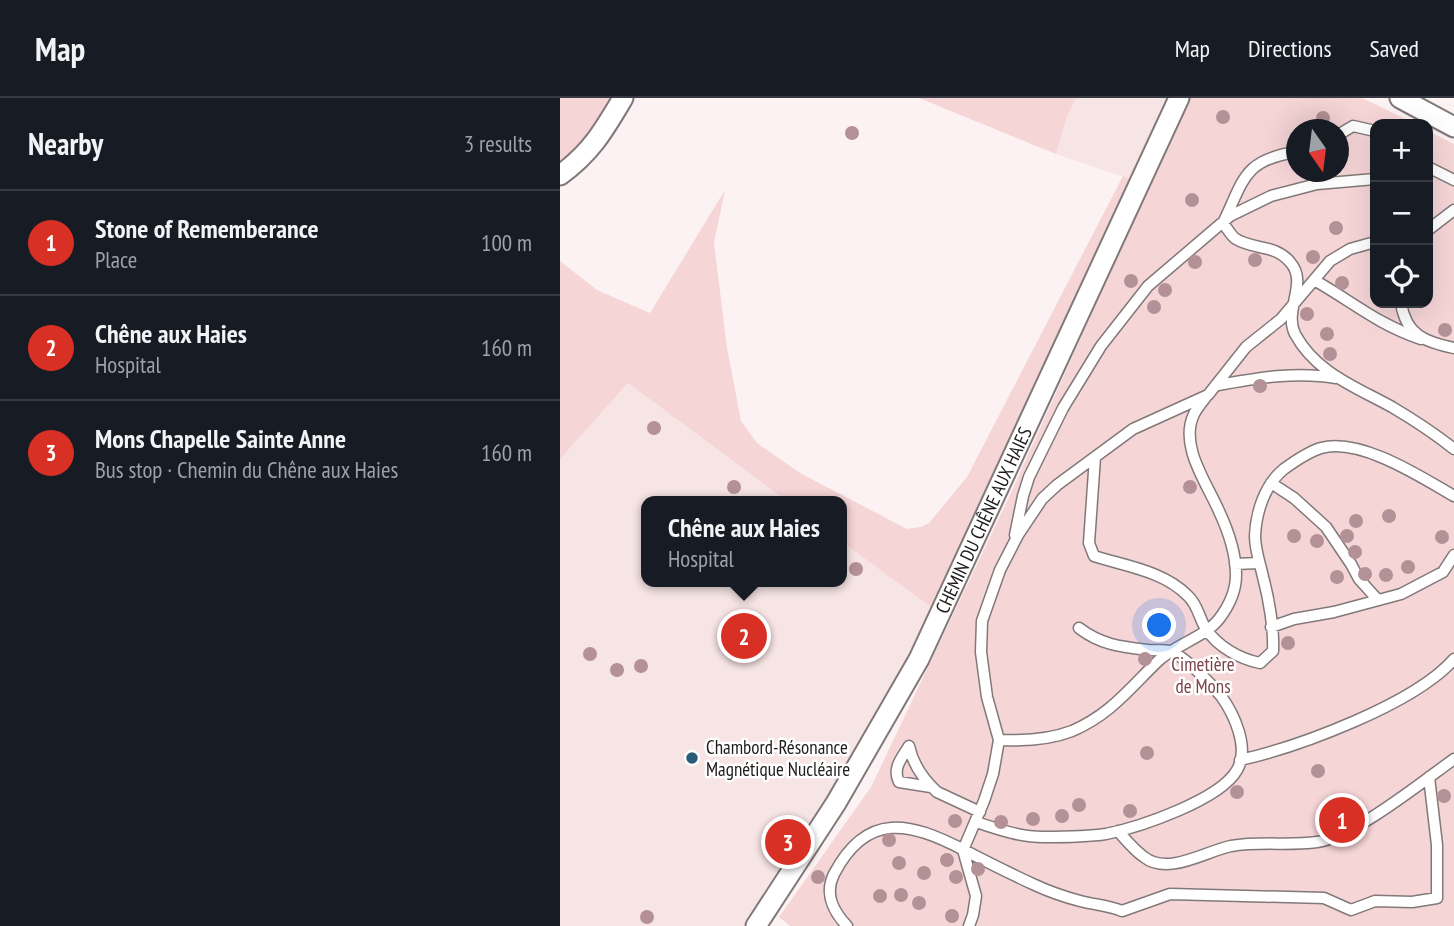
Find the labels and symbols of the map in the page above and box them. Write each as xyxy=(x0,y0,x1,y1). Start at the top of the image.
north arrow xyxy=(1286,119,1349,182)
street label: CHEMIN DU CHÊNE AUX HAIES xyxy=(930,423,1037,617)
your location xyxy=(1142,608,1176,642)
pin: 2 xyxy=(721,610,767,662)
park label: Cimetière de Mons xyxy=(1171,652,1235,698)
place label: Chambord-Résonance Magnétique Nucléaire xyxy=(706,735,850,781)
marker: Chambord-Résonance Magnétique Nucléaire xyxy=(684,750,700,766)
pin: 1 xyxy=(1319,794,1365,846)
pin: 3 xyxy=(765,816,811,868)

